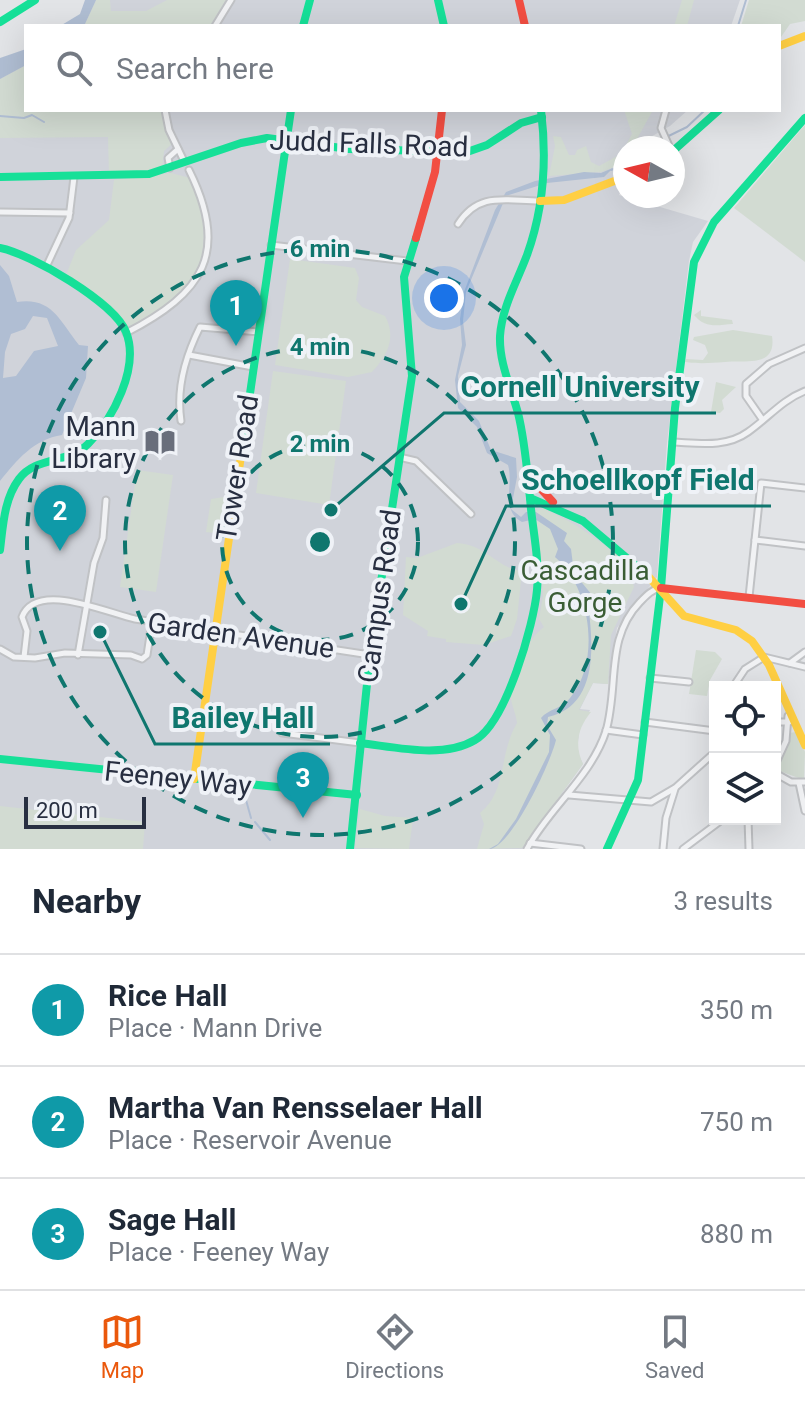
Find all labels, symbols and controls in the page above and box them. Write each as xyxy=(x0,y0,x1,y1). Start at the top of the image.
search box xyxy=(24,24,781,112)
icon: search xyxy=(52,46,96,90)
text: Search here xyxy=(116,51,274,86)
street label: Judd Falls Road xyxy=(269,124,469,163)
north arrow xyxy=(613,136,685,208)
text: 6 min xyxy=(290,235,350,263)
your location xyxy=(424,278,464,318)
pin: 1 xyxy=(210,280,262,346)
text: 4 min xyxy=(290,333,350,361)
callout: Cornell University xyxy=(444,359,716,413)
text: Cornell University xyxy=(460,369,701,404)
street label: Tower Road xyxy=(210,392,265,544)
place label: Mann Library xyxy=(51,410,136,475)
library icon: Mann Library xyxy=(143,425,177,459)
text: 2 min xyxy=(290,430,350,458)
callout: Schoellkopf Field xyxy=(506,452,771,506)
text: Schoellkopf Field xyxy=(521,462,755,497)
pin: 2 xyxy=(34,485,86,551)
street label: Campus Road xyxy=(351,507,408,685)
centre of rings xyxy=(306,528,334,556)
park label: Cascadilla Gorge xyxy=(520,554,650,619)
street label: Garden Avenue xyxy=(145,606,336,665)
map controls xyxy=(709,681,781,825)
button: locate xyxy=(709,681,781,753)
callout: Bailey Hall xyxy=(155,690,330,744)
text: Bailey Hall xyxy=(172,700,314,735)
pin: 3 xyxy=(277,752,329,818)
button: layers xyxy=(709,753,781,825)
street label: Feeney Way xyxy=(103,754,253,803)
scale bar xyxy=(24,793,146,829)
text: 200 m xyxy=(36,798,98,823)
text: Nearby xyxy=(32,881,141,921)
text: 3 results xyxy=(674,886,773,916)
text: Rice Hall xyxy=(108,978,228,1013)
text: 1 xyxy=(51,995,65,1025)
text: 350 m xyxy=(700,995,773,1025)
text: Place · Mann Drive xyxy=(108,1013,322,1043)
text: Martha Van Rensselaer Hall xyxy=(108,1090,483,1125)
text: 2 xyxy=(51,1107,65,1137)
text: 750 m xyxy=(700,1107,773,1137)
text: Place · Reservoir Avenue xyxy=(108,1125,392,1155)
text: Sage Hall xyxy=(108,1202,236,1237)
text: 3 xyxy=(51,1219,65,1249)
text: 880 m xyxy=(700,1219,773,1249)
text: Place · Feeney Way xyxy=(108,1237,329,1267)
tab: Map xyxy=(100,1310,144,1383)
tab: Directions xyxy=(345,1310,444,1383)
tab: Saved xyxy=(645,1310,705,1383)

